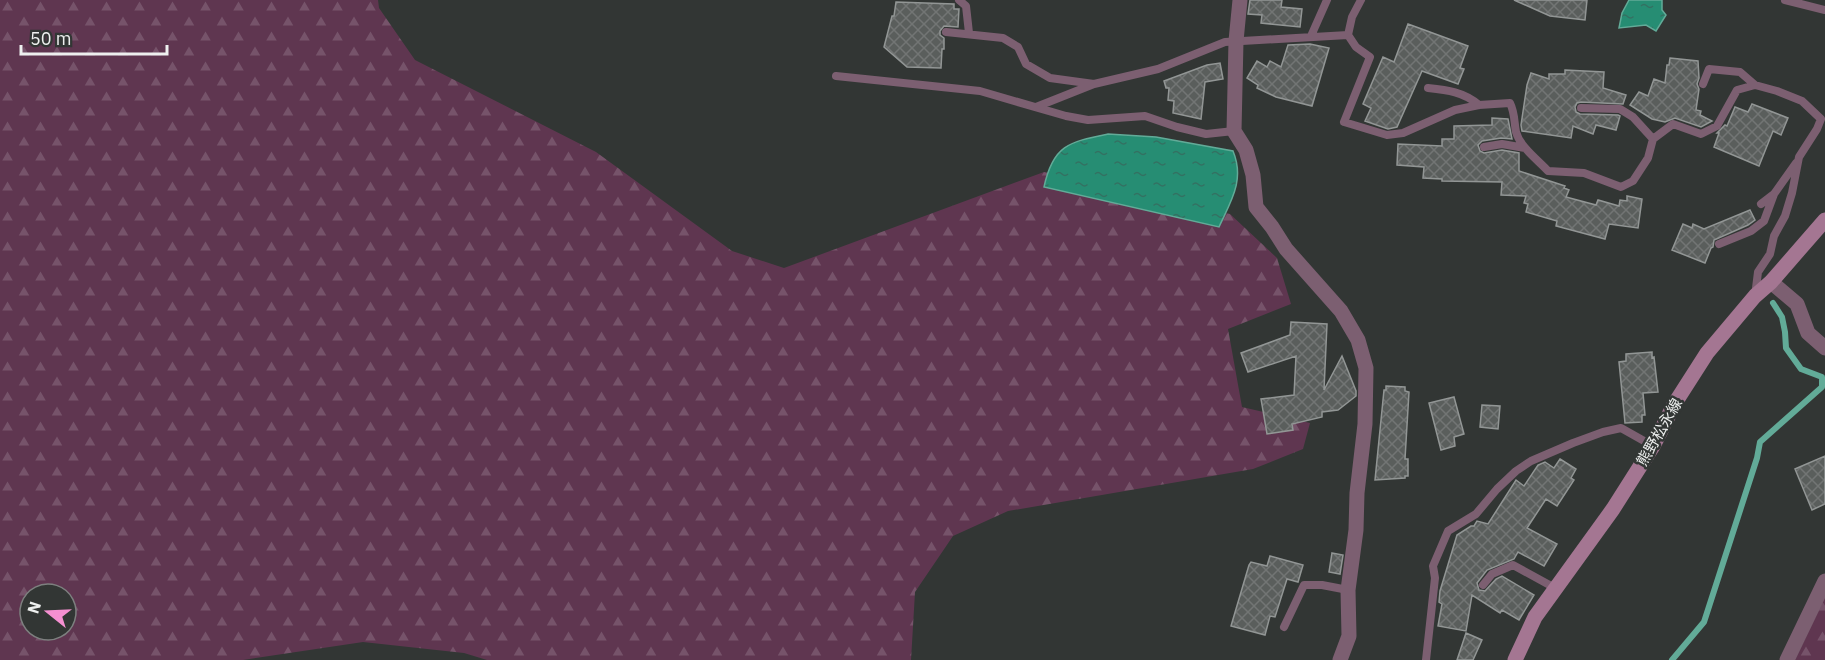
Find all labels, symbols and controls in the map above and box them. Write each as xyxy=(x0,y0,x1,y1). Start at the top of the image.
scale bar xyxy=(21,18,166,56)
text: 50 m xyxy=(30,27,72,50)
street label: 熊野松永線 xyxy=(1632,395,1686,469)
north arrow xyxy=(18,582,78,642)
text: N xyxy=(22,599,45,616)

